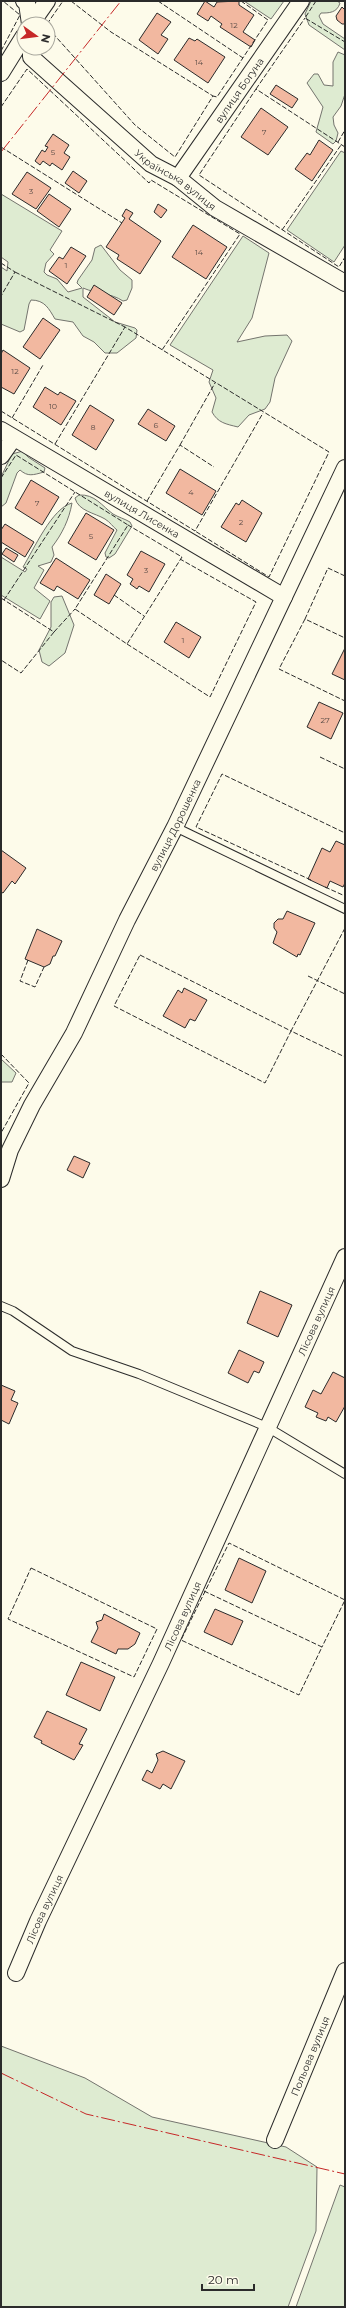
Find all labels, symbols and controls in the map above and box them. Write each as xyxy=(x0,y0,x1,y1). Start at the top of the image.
north arrow xyxy=(16,16,56,56)
house number: 12 xyxy=(230,20,238,30)
text: N xyxy=(38,32,54,44)
street label: вулиця Богуна xyxy=(212,55,266,125)
house number: 14 xyxy=(195,57,204,67)
house number: 7 xyxy=(262,127,267,137)
street label: Українська вулиця xyxy=(132,146,219,213)
house number: 5 xyxy=(51,147,56,157)
house number: 3 xyxy=(29,186,34,196)
house number: 14 xyxy=(195,247,204,257)
house number: 1 xyxy=(65,260,67,270)
house number: 12 xyxy=(11,366,19,376)
house number: 10 xyxy=(49,401,57,411)
house number: 6 xyxy=(154,420,159,430)
house number: 8 xyxy=(90,422,96,432)
street label: вулиця Лисенка xyxy=(102,486,182,541)
house number: 4 xyxy=(188,487,194,497)
house number: 7 xyxy=(35,498,40,508)
house number: 2 xyxy=(239,517,244,527)
house number: 5 xyxy=(89,531,94,541)
house number: 3 xyxy=(144,565,149,575)
house number: 1 xyxy=(182,635,184,645)
house number: 27 xyxy=(320,715,330,725)
street label: вулиця Дорошенка xyxy=(147,777,203,874)
street label: Лісова вулиця xyxy=(295,1284,337,1357)
street label: Лісова вулиця xyxy=(161,1579,204,1653)
street label: Лісова вулиця xyxy=(23,1872,66,1945)
street label: Польова вулиця xyxy=(288,2014,332,2098)
scale bar xyxy=(202,2266,254,2292)
text: 20 m xyxy=(208,2272,239,2287)

